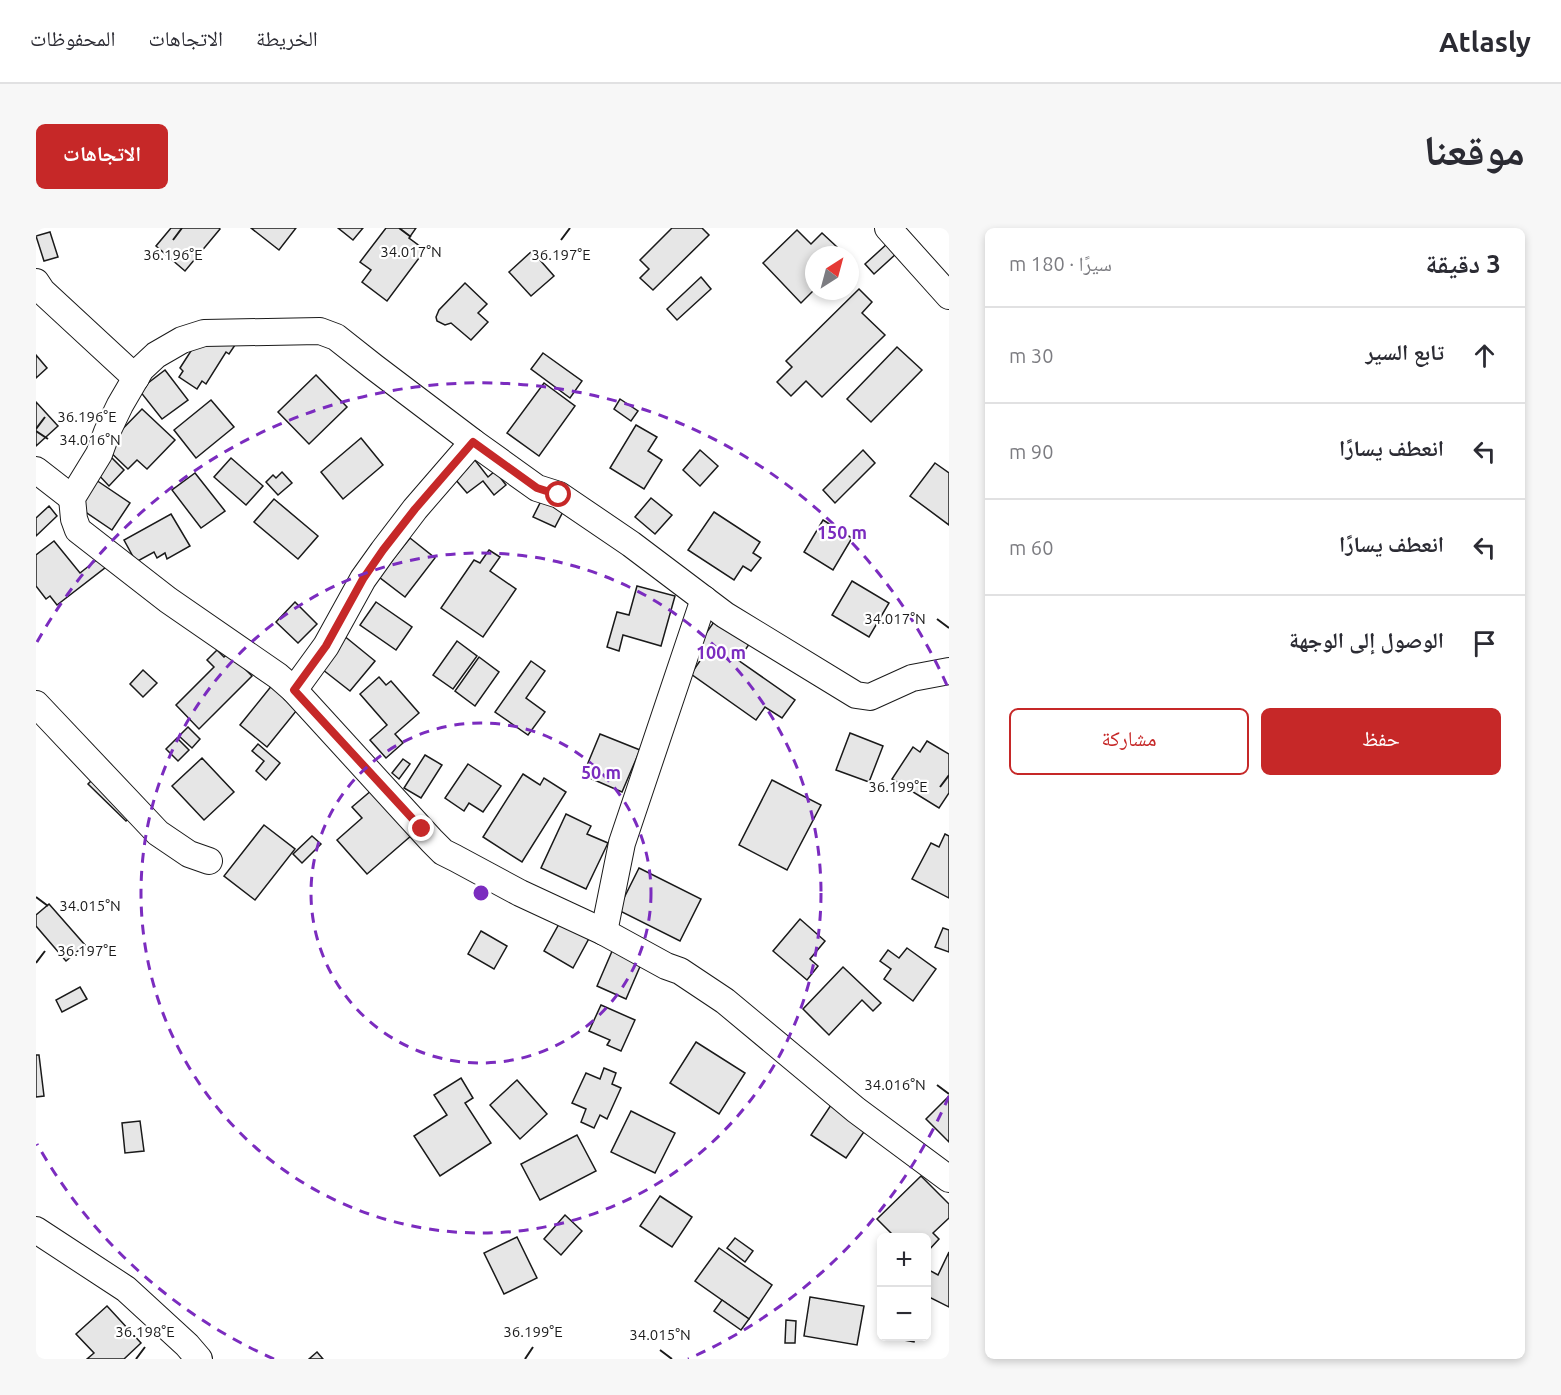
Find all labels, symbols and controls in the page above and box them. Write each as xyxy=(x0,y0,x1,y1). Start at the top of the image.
text: المحفوظات xyxy=(30,26,115,50)
text: الاتجاهات xyxy=(148,26,223,50)
text: الخريطة xyxy=(256,26,318,50)
text: Atlasly xyxy=(1439,26,1531,57)
button: الاتجاهات xyxy=(36,124,168,189)
text: موقعنا xyxy=(1424,126,1525,173)
text: 34.017°N xyxy=(380,243,442,260)
text: 36.196°E xyxy=(143,246,203,263)
text: 36.197°E xyxy=(531,246,591,263)
north arrow xyxy=(805,246,859,300)
text: 3 دقيقة xyxy=(1426,249,1501,278)
text: سيرًا · 180 m xyxy=(1009,252,1112,275)
text: تابع السير xyxy=(1365,339,1444,364)
icon: ahead xyxy=(1468,339,1501,372)
text: 30 m xyxy=(1009,344,1053,367)
text: 36.196°E xyxy=(57,408,117,425)
text: 34.016°N xyxy=(59,431,121,448)
text: انعطف يسارًا xyxy=(1339,435,1444,460)
icon: left xyxy=(1468,435,1501,468)
text: 90 m xyxy=(1009,440,1053,463)
route start xyxy=(545,481,571,507)
text: 150 m xyxy=(817,522,867,542)
text: انعطف يسارًا xyxy=(1339,531,1444,556)
icon: left xyxy=(1468,531,1501,564)
text: 60 m xyxy=(1009,536,1053,559)
text: 34.017°N xyxy=(864,610,926,627)
text: الوصول إلى الوجهة xyxy=(1289,627,1444,652)
icon: arrive xyxy=(1468,627,1501,660)
text: 100 m xyxy=(696,642,746,662)
button: مشاركة xyxy=(1009,708,1249,775)
button: حفظ xyxy=(1261,708,1501,775)
text: 50 m xyxy=(581,762,621,782)
text: 36.199°E xyxy=(868,778,928,795)
route end xyxy=(408,815,434,841)
centre of rings xyxy=(471,883,491,903)
text: 34.015°N xyxy=(59,897,121,914)
text: 36.197°E xyxy=(57,942,117,959)
text: 34.016°N xyxy=(864,1076,926,1093)
map controls xyxy=(877,1233,931,1341)
button: + xyxy=(877,1233,931,1287)
button: − xyxy=(877,1287,931,1341)
text: 36.198°E xyxy=(115,1323,175,1340)
text: 36.199°E xyxy=(503,1323,563,1340)
text: 34.015°N xyxy=(629,1326,691,1343)

